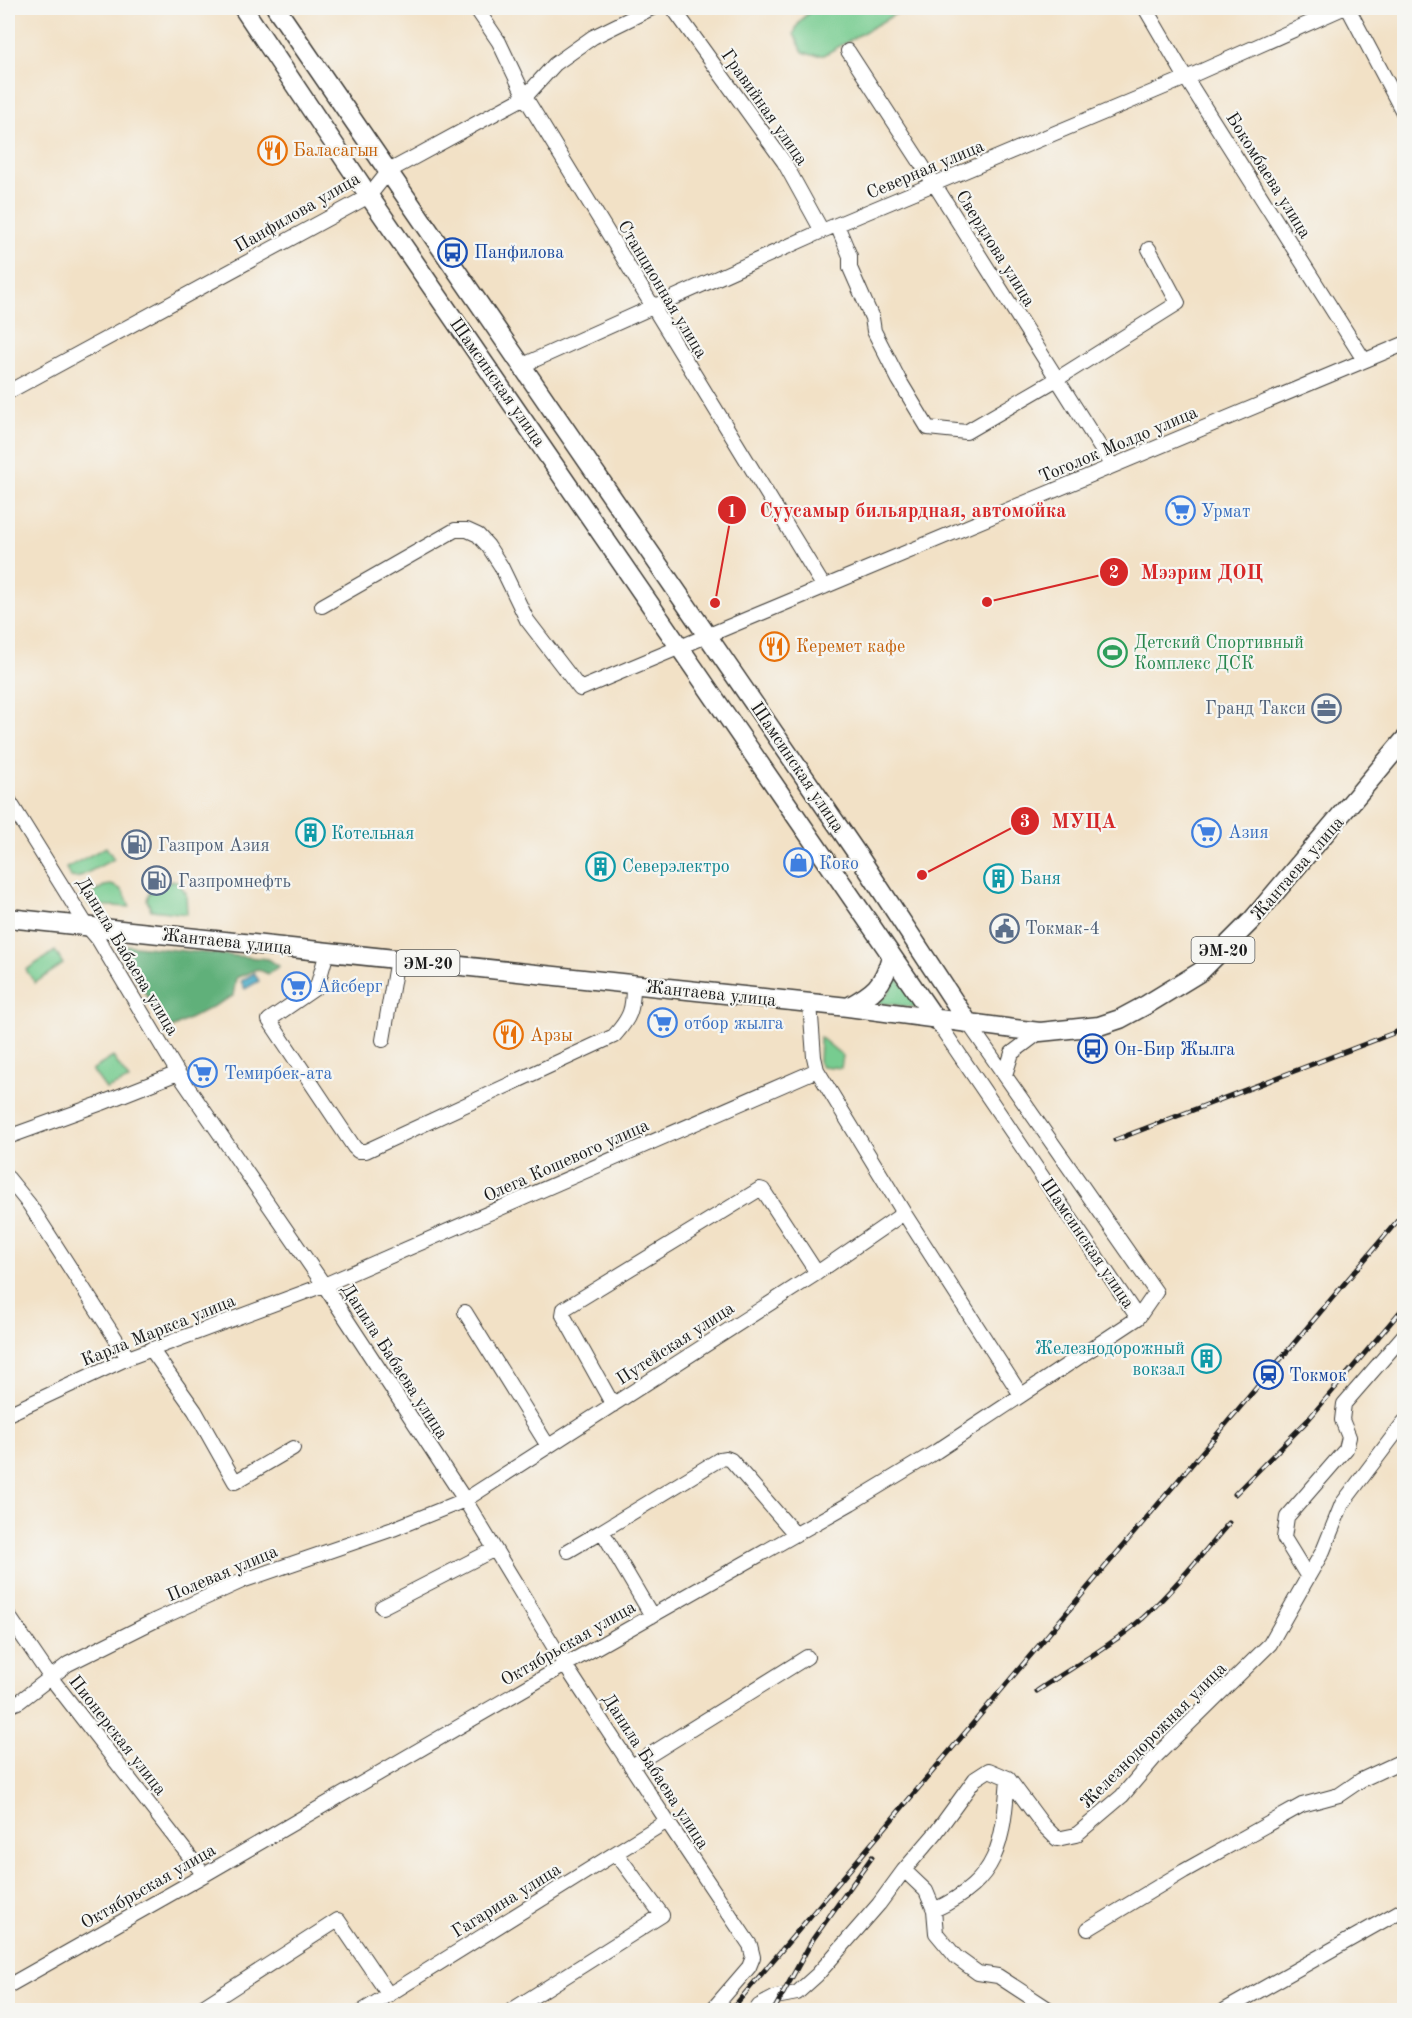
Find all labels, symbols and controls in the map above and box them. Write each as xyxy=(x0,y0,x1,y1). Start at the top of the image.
street label: Гравийная улица xyxy=(717,46,811,169)
street label: Бокомбаева улица xyxy=(1222,109,1314,242)
restaurant icon: Баласагын xyxy=(256,134,288,166)
street label: Северная улица xyxy=(864,137,987,203)
place label: Баласагын xyxy=(293,142,378,160)
street label: Панфилова улица xyxy=(232,170,364,257)
street label: Свердлова улица xyxy=(952,187,1038,310)
street label: Станционная улица xyxy=(614,218,710,361)
bus stop icon: Панфилова xyxy=(437,236,469,268)
place label: Панфилова xyxy=(474,244,564,263)
street label: Шамсинская улица xyxy=(446,315,548,450)
street label: Тоголок Молдо улица xyxy=(1036,403,1200,486)
callout: Суусамыр бильярдная, автомойка xyxy=(717,491,1078,529)
supermarket icon: Урмат xyxy=(1164,495,1196,527)
text: Суусамыр бильярдная, автомойка xyxy=(760,502,1066,522)
text: 1 xyxy=(727,503,737,521)
place label: Урмат xyxy=(1201,503,1250,521)
callout: Мээрим ДОЦ xyxy=(1099,553,1275,591)
text: 2 xyxy=(1109,564,1119,582)
text: Мээрим ДОЦ xyxy=(1141,564,1263,584)
restaurant icon: Керемет кафе xyxy=(759,630,791,662)
place label: Детский Спортивный Комплекс ДСК xyxy=(1134,634,1304,673)
sports icon: Детский Спортивный Комплекс ДСК xyxy=(1097,636,1129,668)
place label: Керемет кафе xyxy=(796,638,905,657)
office icon: Гранд Такси xyxy=(1311,692,1343,724)
street label: Шамсинская улица xyxy=(747,699,847,836)
place label: Гранд Такси xyxy=(1205,700,1306,718)
callout: МУЦА xyxy=(1010,802,1128,840)
text: 3 xyxy=(1020,813,1030,831)
text: МУЦА xyxy=(1052,813,1116,833)
street label: Жантаева улица xyxy=(1248,813,1348,924)
supermarket icon: Азия xyxy=(1191,816,1223,848)
building icon: Котельная xyxy=(294,817,326,849)
place label: Азия xyxy=(1228,824,1269,842)
place label: Котельная xyxy=(331,825,414,843)
fuel station icon: Газпром Азия xyxy=(121,829,153,861)
place label: Газпром Азия xyxy=(158,837,270,855)
shop icon: Коко xyxy=(782,847,814,879)
building icon: Северэлектро xyxy=(585,850,617,882)
place label: Коко xyxy=(819,855,859,873)
place label: Северэлектро xyxy=(622,858,730,876)
building icon: Баня xyxy=(983,862,1015,894)
fuel station icon: Газпромнефть xyxy=(141,865,173,897)
place label: Баня xyxy=(1020,870,1061,888)
place label: Газпромнефть xyxy=(178,873,291,892)
street label: Данила Бабаева улица xyxy=(73,874,182,1039)
public building icon: Токмак-4 xyxy=(988,912,1020,944)
place label: Токмак-4 xyxy=(1025,920,1100,938)
street label: Жантаева улица xyxy=(161,926,293,958)
road number: ЭМ-20 xyxy=(1192,937,1254,963)
road number: ЭМ-20 xyxy=(396,950,460,976)
supermarket icon: Айсберг xyxy=(280,970,312,1002)
place label: Айсберг xyxy=(317,978,383,996)
street label: Жантаева улица xyxy=(645,978,777,1010)
supermarket icon: отбор жылга xyxy=(647,1007,679,1039)
place label: отбор жылга xyxy=(684,1015,784,1033)
restaurant icon: Арзы xyxy=(493,1019,525,1051)
place label: Арзы xyxy=(530,1027,573,1045)
bus stop icon: Он-Бир Жылга xyxy=(1077,1033,1109,1065)
place label: Он-Бир Жылга xyxy=(1114,1041,1235,1059)
supermarket icon: Темирбек-ата xyxy=(187,1057,219,1089)
place label: Темирбек-ата xyxy=(224,1065,333,1083)
street label: Олега Кошевого улица xyxy=(481,1116,652,1206)
street label: Шамсинская улица xyxy=(1037,1175,1137,1312)
street label: Данила Бабаева улица xyxy=(337,1281,451,1442)
street label: Карла Маркса улица xyxy=(79,1292,238,1370)
street label: Путейская улица xyxy=(613,1299,738,1389)
place label: Железнодорожный вокзал xyxy=(1035,1340,1185,1379)
building icon: Железнодорожный вокзал xyxy=(1190,1342,1222,1374)
station icon: Токмок xyxy=(1252,1359,1284,1391)
place label: Токмок xyxy=(1289,1367,1347,1385)
street label: Полевая улица xyxy=(164,1542,281,1605)
street label: Октябрьская улица xyxy=(498,1598,639,1690)
street label: Железнодорожная улица xyxy=(1077,1659,1230,1812)
street label: Пионерская улица xyxy=(65,1672,169,1799)
street label: Данила Бабаева улица xyxy=(598,1691,712,1852)
street label: Октябрьская улица xyxy=(78,1841,219,1933)
street label: Гагарина улица xyxy=(449,1860,564,1941)

